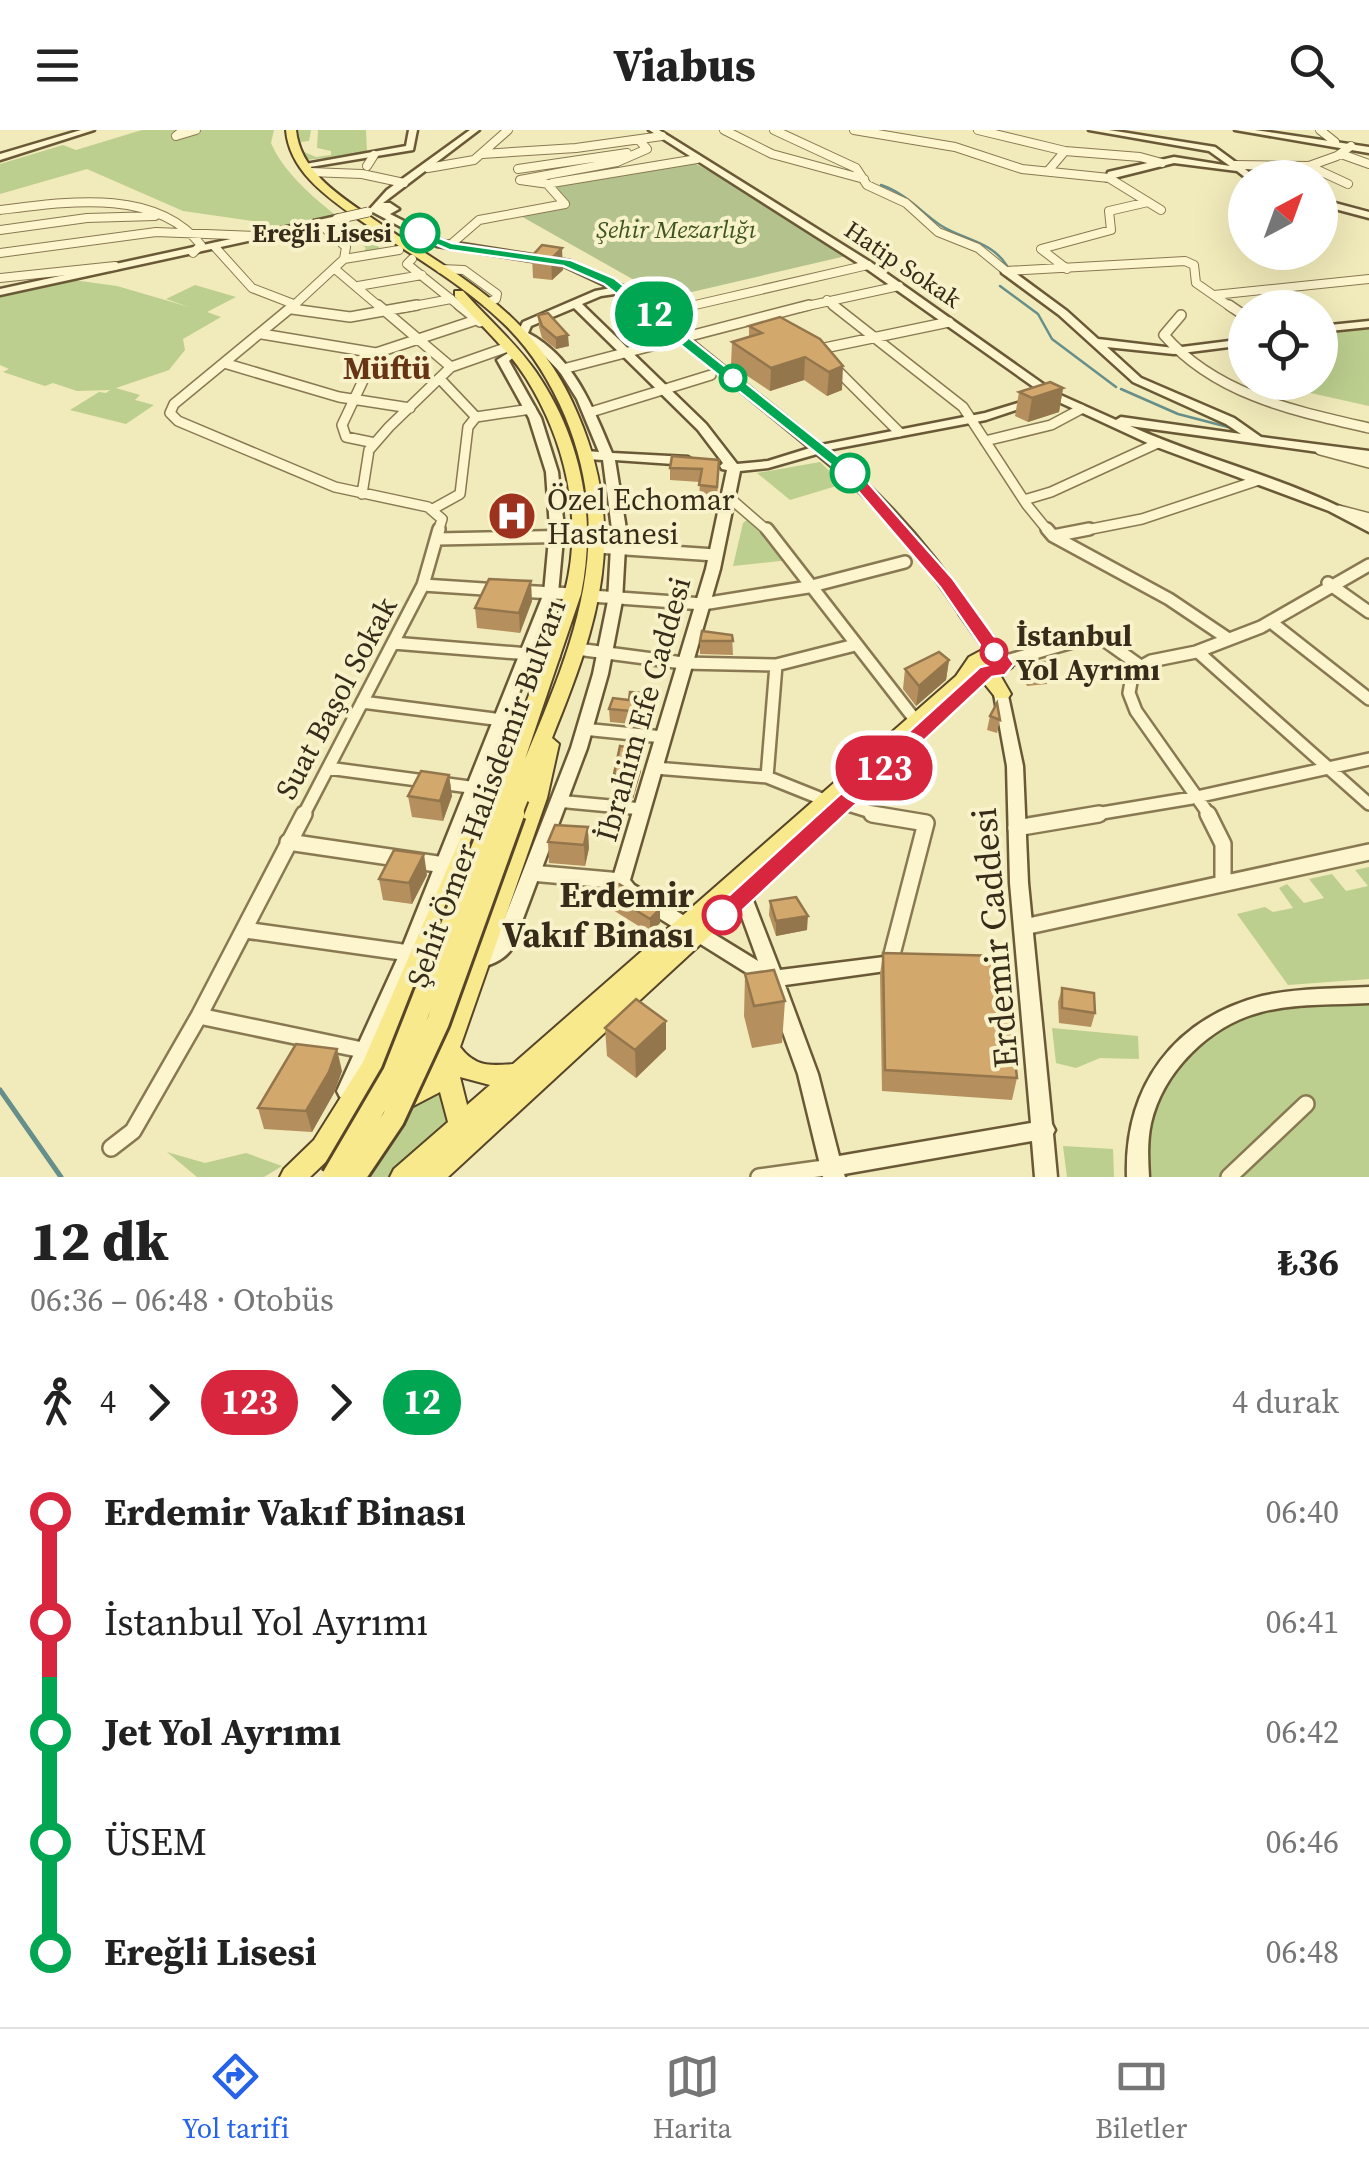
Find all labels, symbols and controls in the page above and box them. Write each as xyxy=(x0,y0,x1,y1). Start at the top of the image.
text: Viabus xyxy=(613,34,756,96)
icon: menu xyxy=(30,38,85,93)
icon: search xyxy=(1284,38,1339,93)
north arrow xyxy=(1228,160,1338,270)
map controls xyxy=(1228,160,1338,400)
park label: Şehir Mezarlığı xyxy=(596,212,756,246)
street label: Hatip Sokak xyxy=(838,212,968,316)
marker: Ereğli Lisesi xyxy=(401,214,439,252)
place label: Ereğli Lisesi xyxy=(252,216,392,250)
line badge: 12 xyxy=(609,282,699,346)
text: 12 xyxy=(635,290,673,338)
button: locate xyxy=(1228,290,1338,400)
district label: Müftü xyxy=(343,346,431,390)
unlabelled marker xyxy=(720,365,746,391)
unlabelled marker xyxy=(831,454,869,492)
place label: Özel Echomar Hastanesi xyxy=(547,479,735,554)
hospital icon: Özel Echomar Hastanesi xyxy=(486,490,538,542)
street label: İbrahim Efe Caddesi xyxy=(586,572,700,846)
street label: Suat Başol Sokak xyxy=(265,589,407,806)
street label: Şehit Ömer Halisdemir Bulvarı xyxy=(397,593,575,993)
place label: İstanbul Yol Ayrımı xyxy=(1016,615,1160,690)
marker: İstanbul Yol Ayrımı xyxy=(981,639,1007,665)
line badge: 123 xyxy=(826,736,942,800)
text: 123 xyxy=(856,744,912,792)
street label: Erdemir Caddesi xyxy=(960,806,1030,1070)
place label: Erdemir Vakıf Binası xyxy=(502,871,695,959)
marker: Erdemir Vakıf Binası xyxy=(703,896,741,934)
text: 12 dk xyxy=(30,1203,169,1278)
text: ₺36 xyxy=(1277,1236,1339,1288)
text: 06:36 – 06:48 · Otobüs xyxy=(30,1278,334,1322)
icon: walk xyxy=(30,1375,85,1430)
icon: forward xyxy=(131,1375,186,1430)
icon: forward xyxy=(313,1375,368,1430)
text: 123 xyxy=(221,1378,278,1426)
text: 12 xyxy=(403,1378,441,1426)
text: 4 xyxy=(100,1380,116,1424)
text: 4 durak xyxy=(1232,1380,1339,1424)
text: Erdemir Vakıf Binası xyxy=(104,1486,466,1538)
text: 06:40 xyxy=(1265,1490,1339,1534)
text: İstanbul Yol Ayrımı xyxy=(104,1596,428,1648)
text: 06:41 xyxy=(1265,1600,1339,1644)
text: Jet Yol Ayrımı xyxy=(104,1706,341,1758)
text: 06:42 xyxy=(1265,1710,1339,1754)
text: ÜSEM xyxy=(104,1816,207,1868)
text: 06:46 xyxy=(1265,1820,1339,1864)
text: Ereğli Lisesi xyxy=(104,1926,317,1978)
text: 06:48 xyxy=(1265,1930,1339,1974)
tab: Yol tarifi xyxy=(182,2049,289,2147)
tab: Harita xyxy=(653,2049,732,2147)
tab: Biletler xyxy=(1095,2049,1187,2147)

